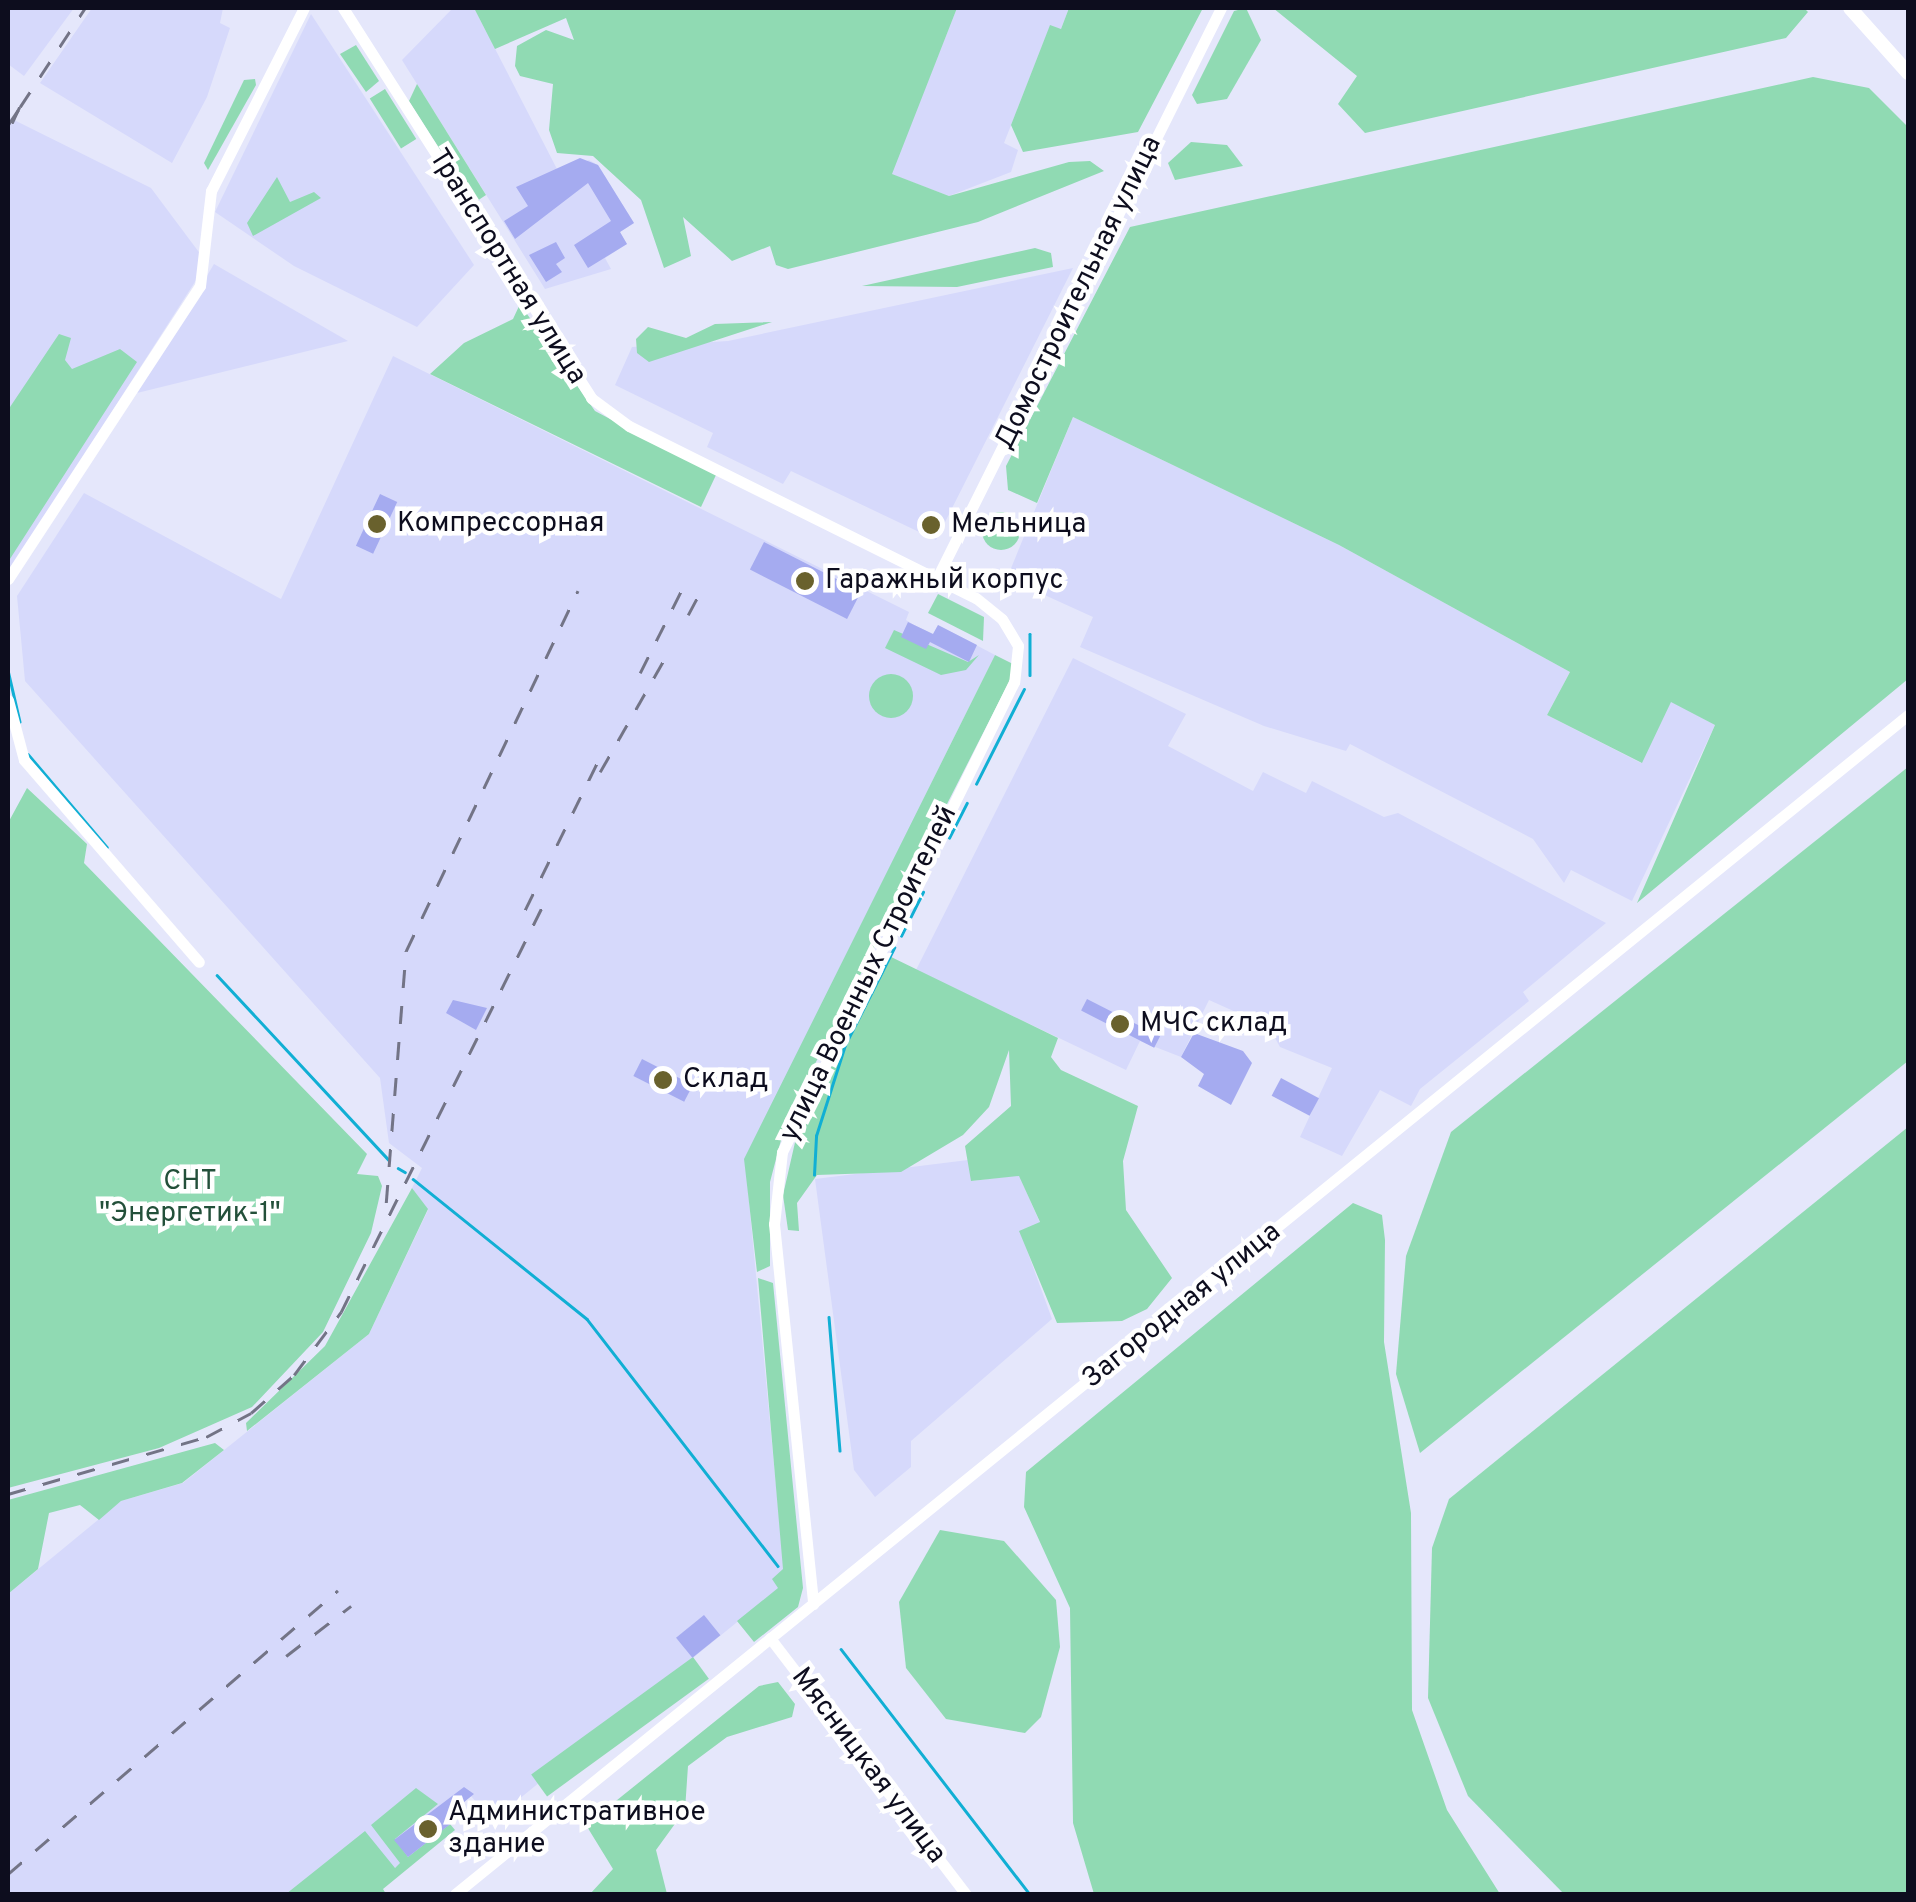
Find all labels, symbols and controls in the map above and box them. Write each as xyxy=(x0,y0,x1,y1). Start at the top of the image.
street label: Домостроительная улица xyxy=(988,131,1170,455)
street label: Транспортная улица xyxy=(421,143,593,391)
place label: Компрессорная xyxy=(397,507,604,541)
place label: Мельница xyxy=(951,508,1086,542)
marker: Компрессорная xyxy=(366,513,388,535)
marker: Мельница xyxy=(920,514,942,536)
place label: Гаражный корпус xyxy=(825,564,1063,598)
marker: Гаражный корпус xyxy=(794,570,816,592)
street label: улица Военных Строителей xyxy=(773,801,965,1147)
place label: МЧС склад xyxy=(1140,1007,1287,1041)
marker: МЧС склад xyxy=(1109,1013,1131,1035)
place label: Склад xyxy=(683,1063,768,1097)
marker: Склад xyxy=(652,1069,674,1091)
park label: СНТ "Энергетик-1" xyxy=(99,1165,281,1231)
street label: Загородная улица xyxy=(1076,1216,1288,1396)
street label: Мясницкая улица xyxy=(783,1661,953,1871)
place label: Административное здание xyxy=(448,1796,705,1862)
marker: Административное здание xyxy=(417,1818,439,1840)

